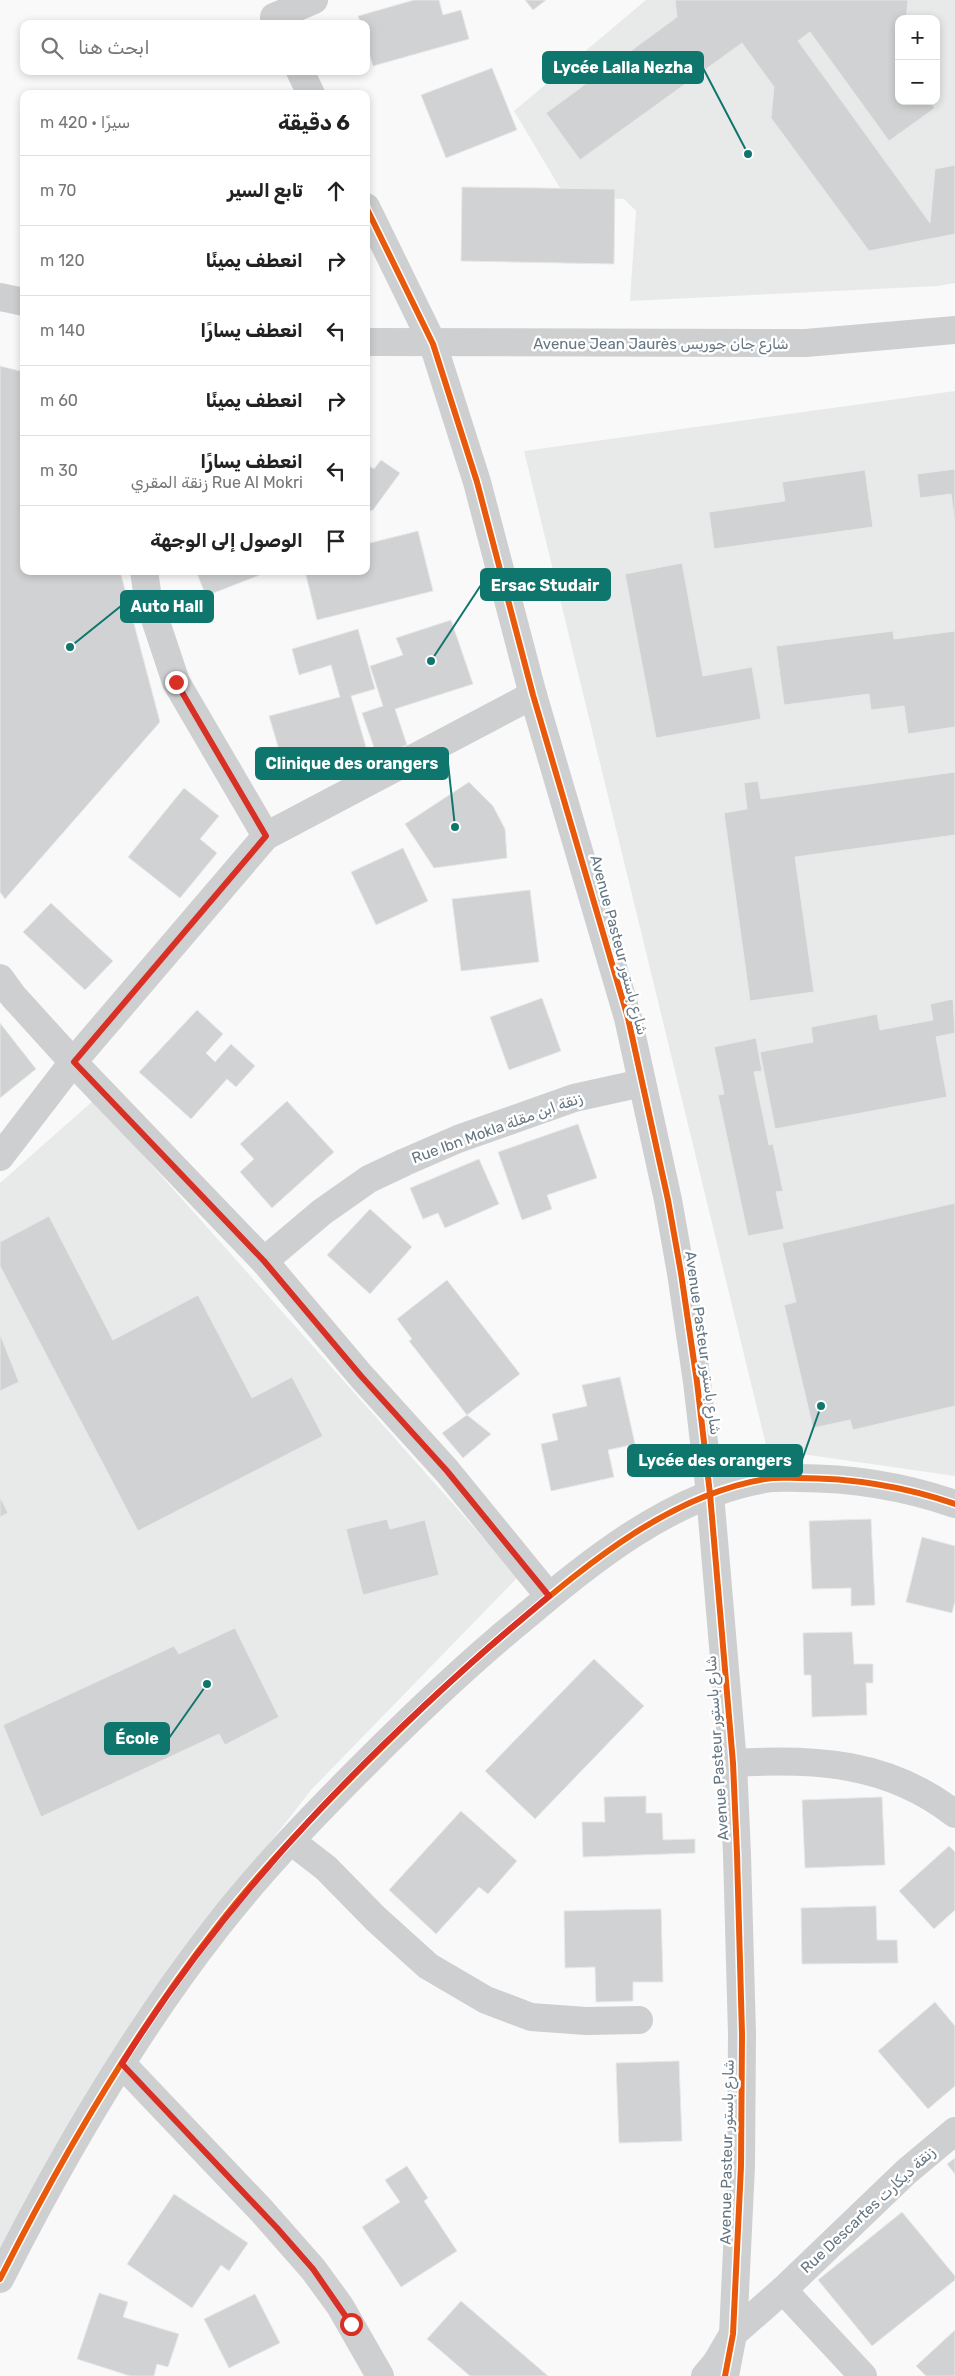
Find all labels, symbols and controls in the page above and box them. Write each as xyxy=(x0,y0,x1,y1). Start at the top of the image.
map controls xyxy=(895,15,940,105)
button: + xyxy=(895,15,940,60)
search box xyxy=(20,20,370,75)
icon: search xyxy=(38,34,66,62)
text: ابحث هنا xyxy=(78,36,150,59)
callout: Lycée Lalla Nezha xyxy=(543,52,703,83)
text: Lycée Lalla Nezha xyxy=(553,58,693,77)
button: − xyxy=(895,60,940,105)
text: 6 دقيقة xyxy=(278,110,350,135)
text: سيرًا · 420 m xyxy=(40,113,130,132)
icon: ahead xyxy=(322,177,350,205)
text: تابع السير xyxy=(227,179,303,202)
text: 70 m xyxy=(40,181,77,200)
icon: right xyxy=(322,247,350,275)
text: انعطف يمينًا xyxy=(206,249,303,272)
text: 120 m xyxy=(40,251,85,270)
icon: left xyxy=(322,317,350,345)
text: انعطف يسارًا xyxy=(200,319,303,342)
text: 140 m xyxy=(40,321,85,340)
street label: Avenue Jean Jaurès شارع جان جوريس xyxy=(533,335,789,355)
icon: right xyxy=(322,387,350,415)
text: انعطف يمينًا xyxy=(206,389,303,412)
text: 60 m xyxy=(40,391,78,410)
text: انعطف يسارًا xyxy=(200,450,303,473)
icon: left xyxy=(322,457,350,485)
text: 30 m xyxy=(40,461,78,480)
text: Rue Al Mokri زنقة المقري xyxy=(131,473,303,492)
icon: arrive xyxy=(322,527,350,555)
text: الوصول إلى الوجهة xyxy=(150,529,303,552)
callout: Ersac Studair xyxy=(481,569,610,600)
text: Ersac Studair xyxy=(491,576,600,595)
callout: Auto Hall xyxy=(121,591,213,622)
text: Auto Hall xyxy=(131,597,203,616)
route end xyxy=(165,671,188,694)
callout: Clinique des orangers xyxy=(256,748,448,779)
text: Clinique des orangers xyxy=(266,754,439,773)
street label: Avenue Pasteur شارع باستور xyxy=(584,853,652,1037)
street label: Rue Ibn Mokla زنقة ابن مقلة xyxy=(409,1089,585,1167)
street label: Avenue Pasteur شارع باستور xyxy=(679,1250,725,1436)
callout: Lycée des orangers xyxy=(628,1445,802,1476)
text: Lycée des orangers xyxy=(638,1451,792,1470)
street label: Avenue Pasteur شارع باستور xyxy=(702,1655,734,1841)
callout: École xyxy=(105,1723,169,1754)
text: École xyxy=(115,1728,159,1748)
street label: Avenue Pasteur شارع باستور xyxy=(716,2059,740,2245)
street label: Rue Descartes زنقة ديكارت xyxy=(797,2143,939,2277)
route start xyxy=(340,2313,363,2336)

